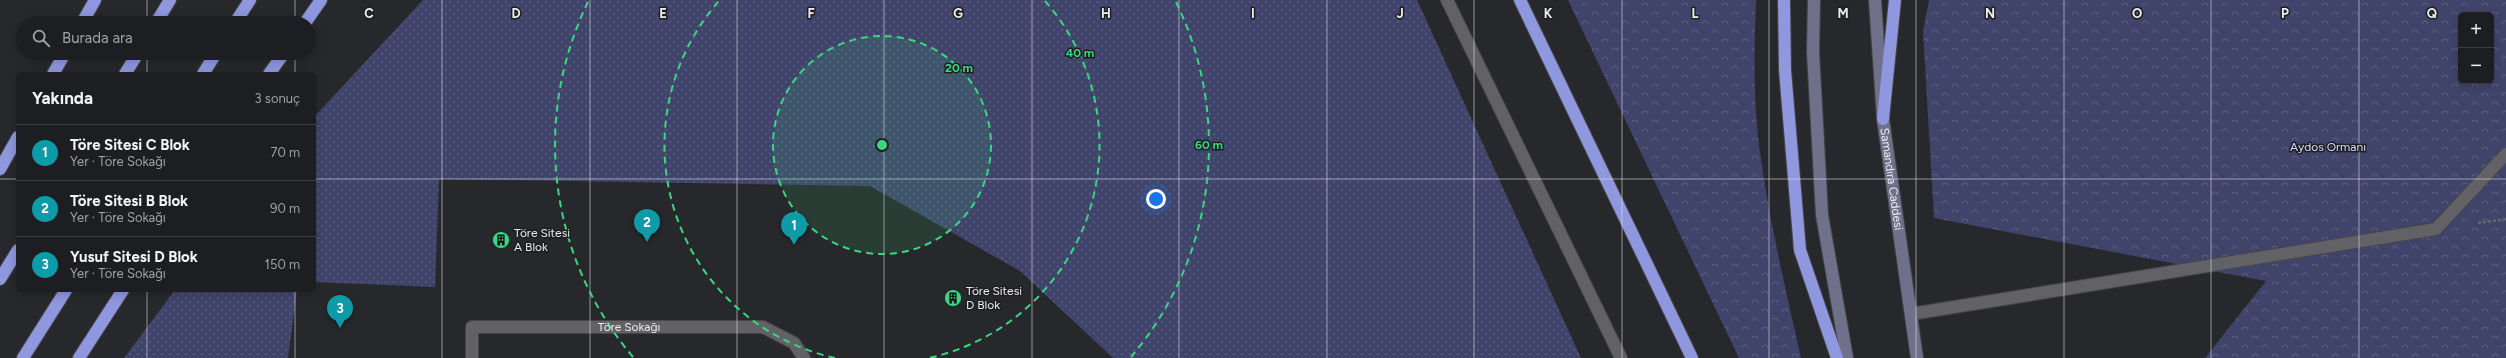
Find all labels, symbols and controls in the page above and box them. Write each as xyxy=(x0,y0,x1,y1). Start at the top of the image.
text: C xyxy=(364,6,374,21)
text: D xyxy=(511,6,521,21)
text: E xyxy=(659,6,667,21)
text: F xyxy=(807,6,815,21)
text: G xyxy=(953,6,963,21)
text: H xyxy=(1101,6,1111,21)
text: I xyxy=(1251,6,1255,21)
text: J xyxy=(1396,6,1404,21)
text: K xyxy=(1544,6,1553,21)
text: L xyxy=(1692,6,1699,21)
text: M xyxy=(1837,6,1849,21)
text: N xyxy=(1985,6,1995,21)
text: O xyxy=(2132,6,2142,21)
text: P xyxy=(2281,6,2289,21)
text: Q xyxy=(2427,6,2437,21)
map controls xyxy=(2458,12,2494,84)
button: + xyxy=(2458,12,2494,48)
search box xyxy=(16,16,316,60)
icon: search xyxy=(30,27,52,49)
text: Burada ara xyxy=(62,29,133,47)
text: 40 m xyxy=(1066,46,1094,60)
button: − xyxy=(2458,48,2494,84)
text: 20 m xyxy=(945,61,973,75)
text: Yakında xyxy=(32,88,93,108)
text: 3 sonuç xyxy=(255,91,300,106)
street label: Samandıra Caddesi xyxy=(1877,127,1906,231)
text: Töre Sitesi C Blok xyxy=(70,136,190,154)
centre of rings xyxy=(875,138,889,152)
text: 60 m xyxy=(1195,138,1223,152)
park label: Aydos Ormanı xyxy=(2290,140,2366,154)
text: 1 xyxy=(42,145,48,160)
text: 70 m xyxy=(270,145,300,160)
text: Yer · Töre Sokağı xyxy=(70,154,166,169)
your location xyxy=(1146,189,1166,209)
text: Töre Sitesi B Blok xyxy=(70,192,188,210)
text: 2 xyxy=(41,201,49,216)
text: 90 m xyxy=(270,201,300,216)
pin: 2 xyxy=(634,209,660,242)
text: Yer · Töre Sokağı xyxy=(70,210,166,225)
pin: 1 xyxy=(781,212,807,245)
place label: Töre Sitesi A Blok xyxy=(514,226,570,254)
building icon: Töre Sitesi A Blok xyxy=(491,230,511,250)
text: Yusuf Sitesi D Blok xyxy=(70,248,198,266)
text: 3 xyxy=(41,257,49,272)
text: 150 m xyxy=(265,257,300,272)
text: Yer · Töre Sokağı xyxy=(70,266,166,281)
place label: Töre Sitesi D Blok xyxy=(966,284,1022,312)
building icon: Töre Sitesi D Blok xyxy=(943,288,963,308)
pin: 3 xyxy=(327,295,353,328)
street label: Töre Sokağı xyxy=(598,320,660,334)

